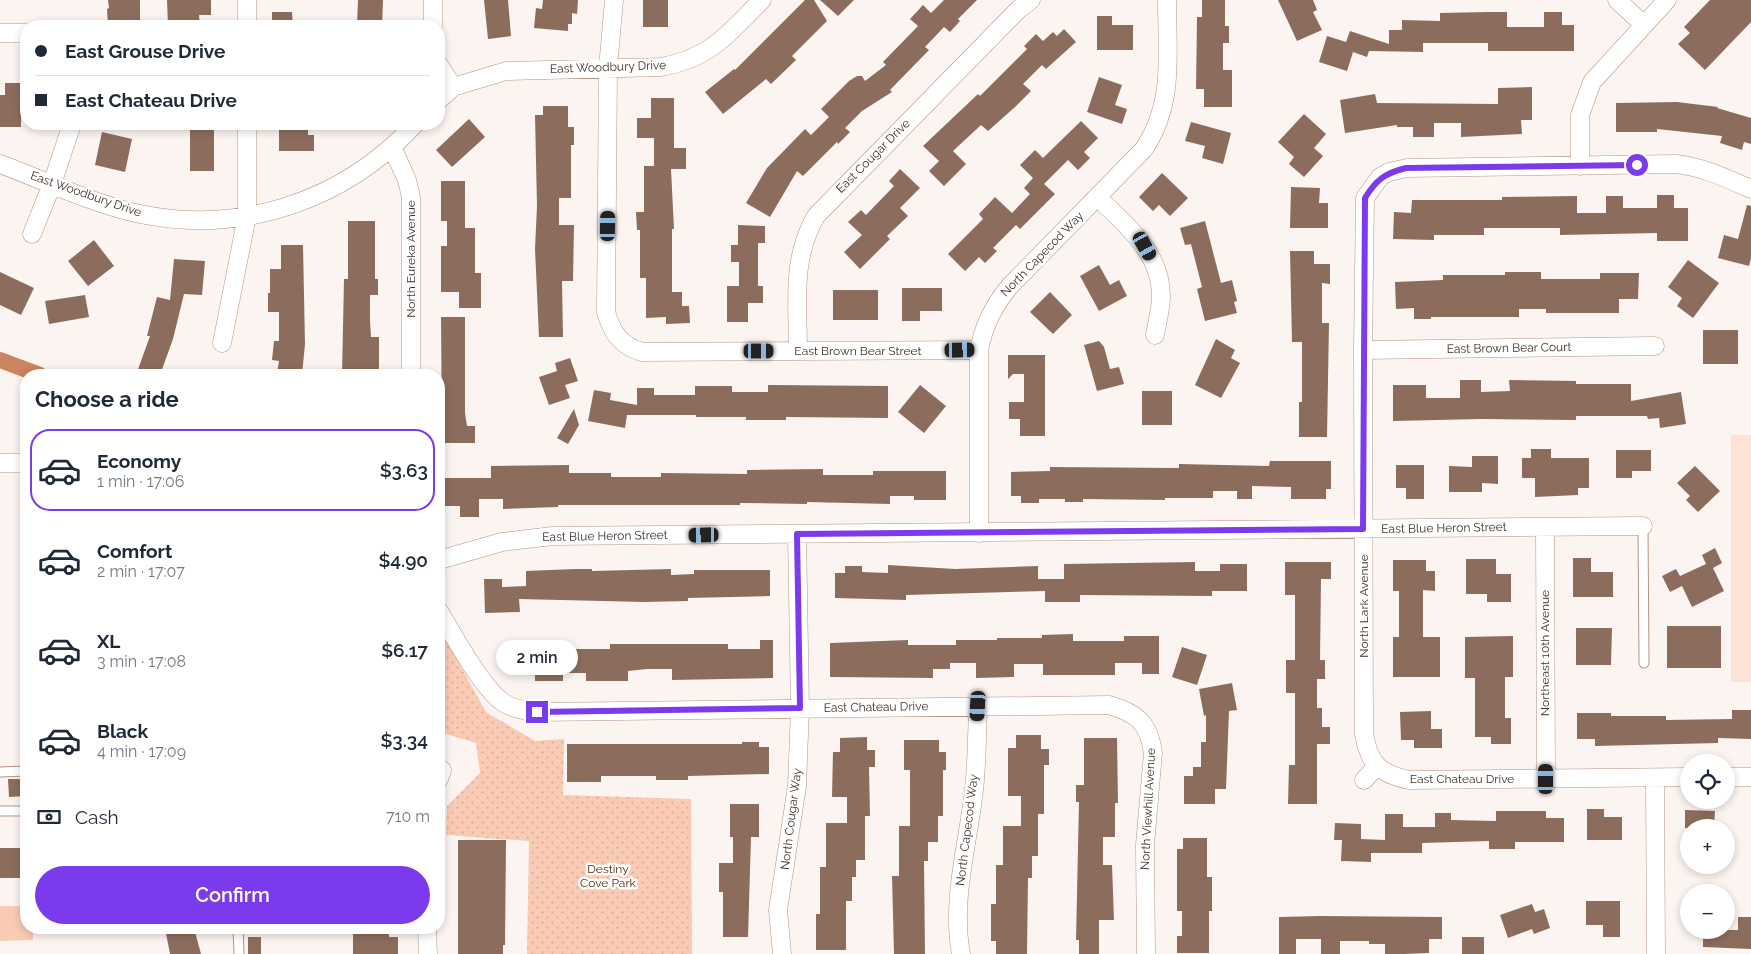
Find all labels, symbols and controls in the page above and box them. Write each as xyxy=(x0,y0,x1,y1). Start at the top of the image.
text: East Grouse Drive xyxy=(65,40,225,62)
street label: East Woodbury Drive xyxy=(550,58,666,76)
text: East Chateau Drive xyxy=(65,89,237,111)
street label: East Cougar Drive xyxy=(833,116,913,196)
route start xyxy=(1626,154,1648,176)
street label: East Woodbury Drive xyxy=(29,168,143,220)
street label: North Eureka Avenue xyxy=(404,200,418,318)
street label: North Capecod Way xyxy=(998,208,1086,299)
car xyxy=(600,211,615,241)
car xyxy=(1131,229,1158,263)
street label: East Brown Bear Court xyxy=(1447,340,1571,356)
car xyxy=(944,342,975,358)
car xyxy=(744,344,774,359)
street label: East Brown Bear Street xyxy=(794,344,922,358)
text: Choose a ride xyxy=(35,386,179,412)
icon: car xyxy=(37,448,82,493)
text: Economy xyxy=(97,450,181,472)
text: $3.63 xyxy=(380,459,428,481)
text: 1 min · 17:06 xyxy=(97,472,184,491)
street label: East Blue Heron Street xyxy=(1381,520,1507,536)
car xyxy=(688,527,719,543)
street label: East Blue Heron Street xyxy=(542,528,668,544)
icon: car xyxy=(37,538,82,583)
text: Comfort xyxy=(97,540,172,562)
text: $4.90 xyxy=(378,549,428,571)
street label: North Lark Avenue xyxy=(1357,554,1371,658)
text: 2 min · 17:07 xyxy=(97,562,185,581)
street label: Northeast 10th Avenue xyxy=(1538,590,1552,716)
icon: car xyxy=(37,628,82,673)
text: XL xyxy=(97,630,120,652)
text: $6.17 xyxy=(381,639,428,661)
callout: 2 min xyxy=(496,640,578,674)
text: 2 min xyxy=(517,648,558,667)
text: 3 min · 17:08 xyxy=(97,652,186,671)
car xyxy=(969,691,986,721)
street label: East Chateau Drive xyxy=(824,699,928,715)
route end xyxy=(526,701,548,723)
icon: car xyxy=(37,718,82,763)
text: Black xyxy=(97,720,148,742)
text: $3.34 xyxy=(380,729,428,751)
text: 4 min · 17:09 xyxy=(97,742,186,761)
street label: North Viewhill Avenue xyxy=(1138,748,1158,870)
map controls xyxy=(1680,754,1735,939)
button: locate xyxy=(1680,754,1735,809)
car xyxy=(1538,764,1553,794)
street label: North Cougar Way xyxy=(778,767,804,871)
street label: East Chateau Drive xyxy=(1410,772,1514,786)
street label: North Capecod Way xyxy=(953,773,981,887)
icon: cash xyxy=(35,803,63,831)
text: Cash xyxy=(75,806,119,828)
text: 710 m xyxy=(386,807,430,826)
button: + xyxy=(1680,819,1735,874)
park label: Destiny Cove Park xyxy=(580,862,637,890)
button: Confirm xyxy=(35,866,430,924)
button: − xyxy=(1680,884,1735,939)

